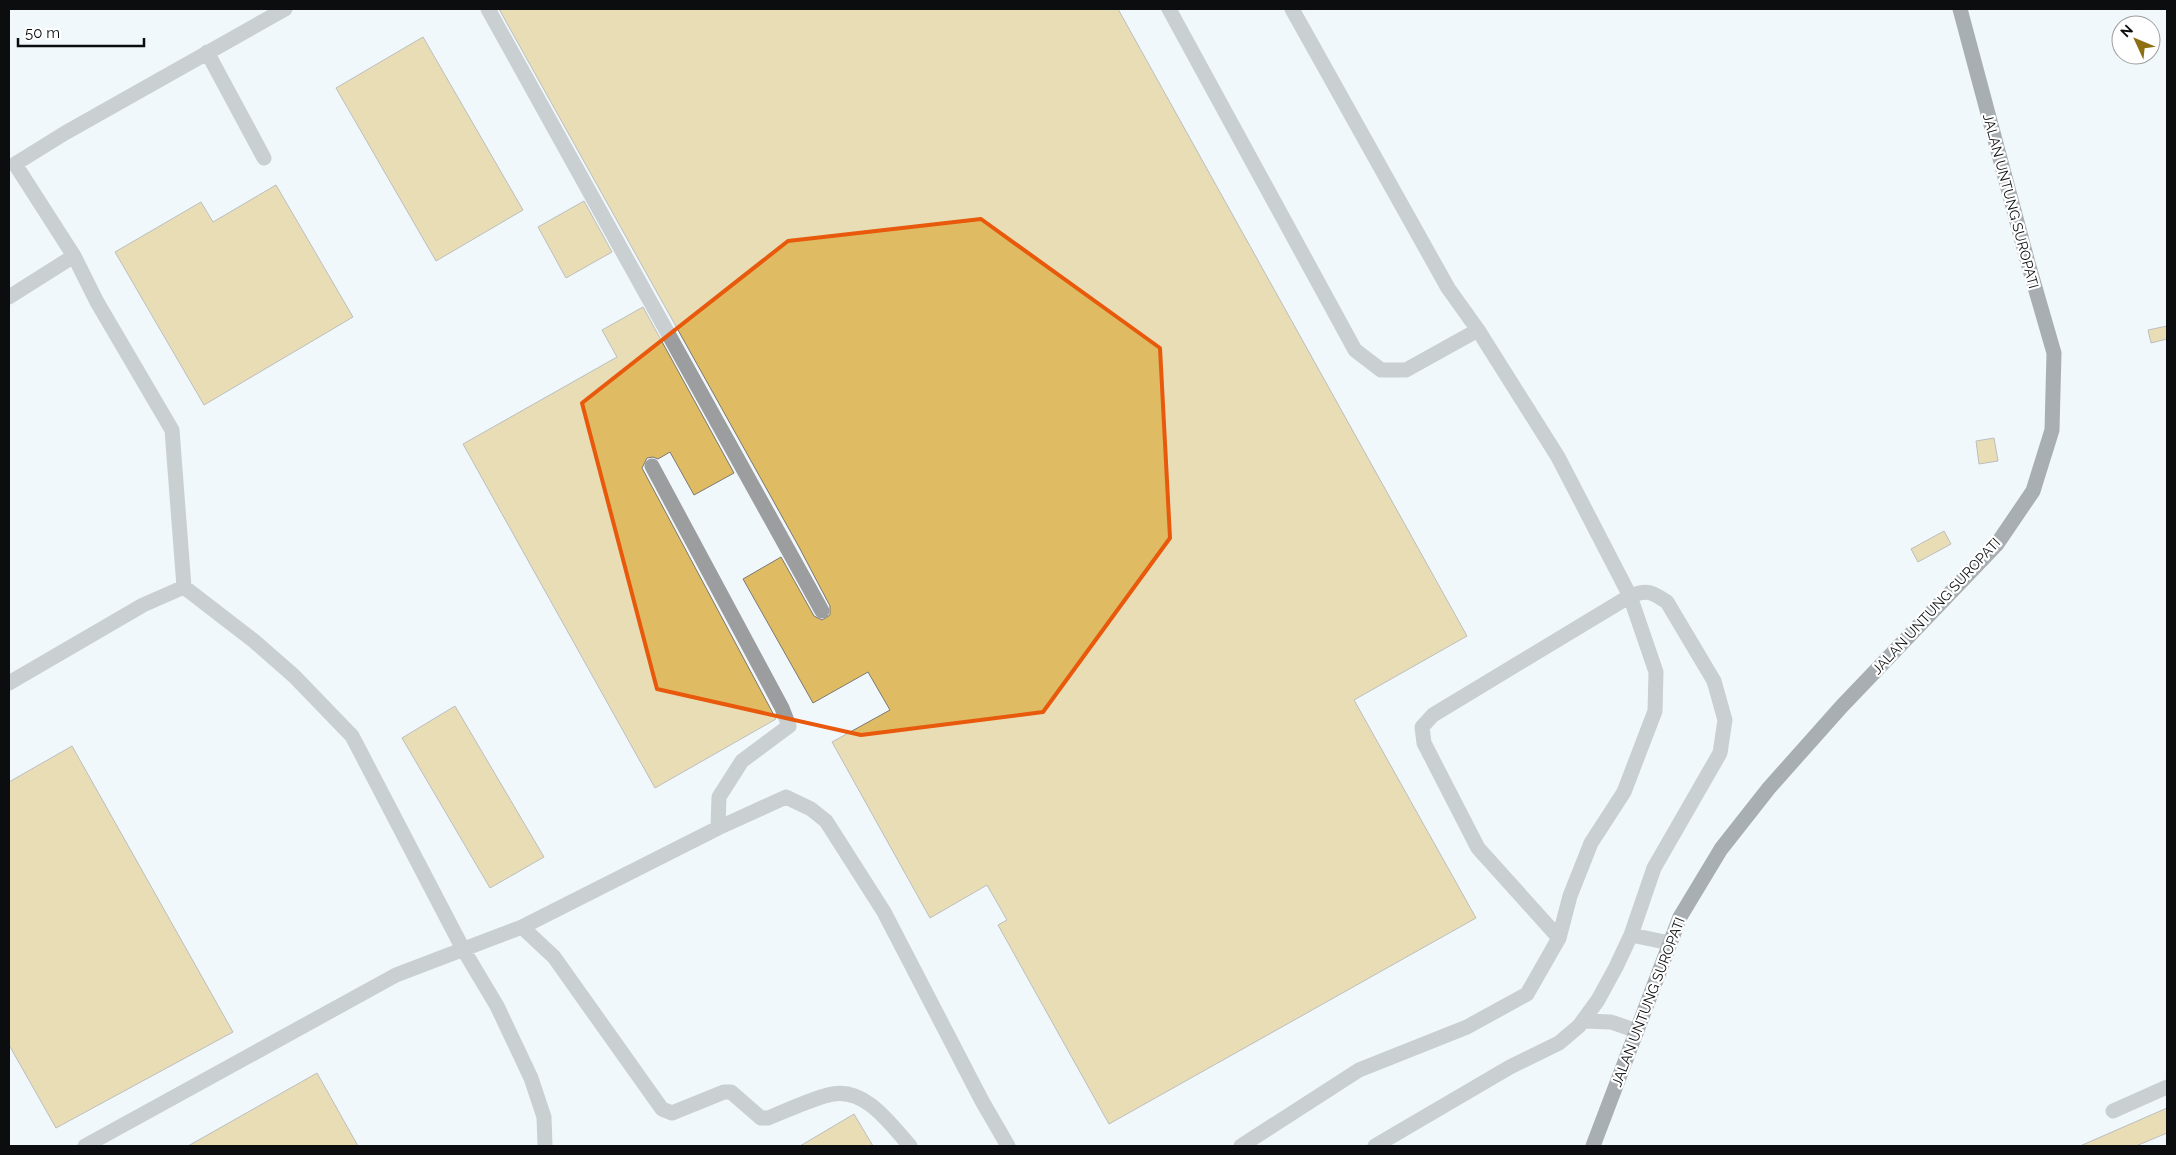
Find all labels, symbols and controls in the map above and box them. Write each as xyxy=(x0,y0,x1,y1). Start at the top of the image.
scale bar xyxy=(18,15,144,47)
north arrow xyxy=(2111,15,2161,65)
text: N xyxy=(2117,22,2136,40)
text: 50 m xyxy=(25,24,60,42)
street label: JALAN UNTUNG SUROPATI xyxy=(1980,112,2042,290)
street label: JALAN UNTUNG SUROPATI xyxy=(1869,535,2003,677)
street label: JALAN UNTUNG SUROPATI xyxy=(1608,915,1688,1089)

